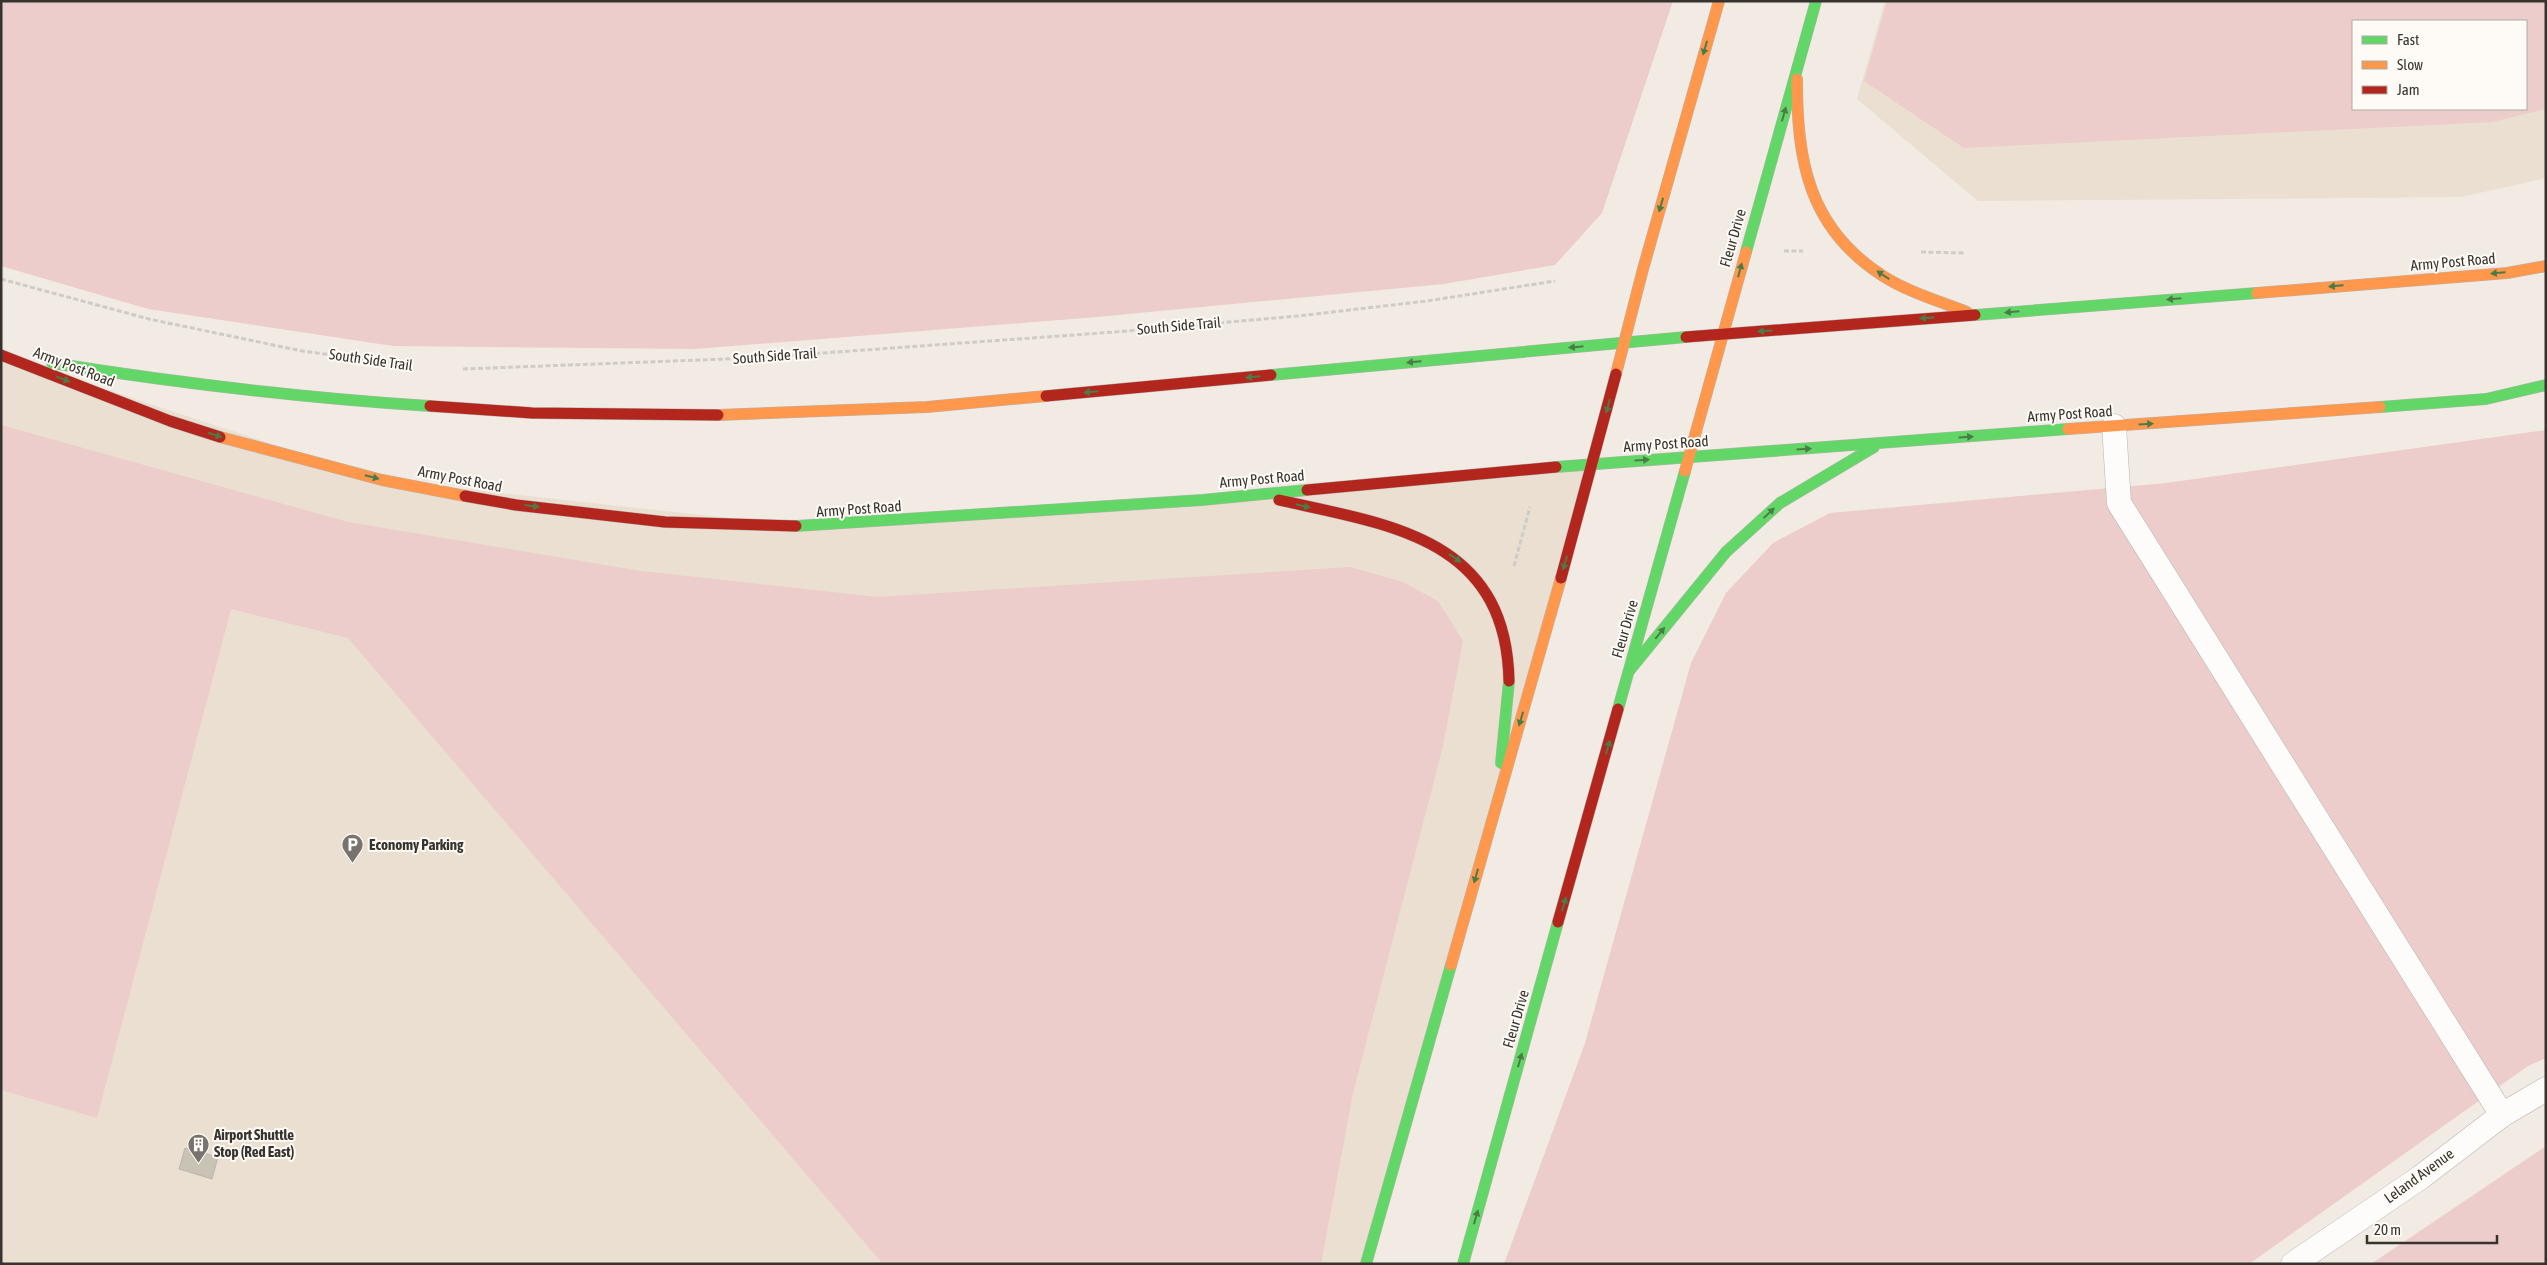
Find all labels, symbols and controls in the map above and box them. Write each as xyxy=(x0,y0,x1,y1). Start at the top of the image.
legend xyxy=(2352,20,2527,110)
text: Fast xyxy=(2397,31,2419,48)
one-way arrow xyxy=(1701,41,1709,56)
text: Slow xyxy=(2397,56,2423,73)
text: Jam xyxy=(2397,81,2420,98)
one-way arrow xyxy=(1780,106,1788,121)
one-way arrow xyxy=(1657,197,1665,212)
street label: Fleur Drive xyxy=(1716,207,1749,269)
street label: Army Post Road xyxy=(2410,249,2496,274)
one-way arrow xyxy=(1736,263,1744,278)
one-way arrow xyxy=(1876,270,1889,279)
one-way arrow xyxy=(2489,270,2505,278)
one-way arrow xyxy=(2327,283,2343,291)
one-way arrow xyxy=(2165,295,2181,303)
one-way arrow xyxy=(2003,308,2019,316)
street label: South Side Trail xyxy=(1136,313,1222,338)
one-way arrow xyxy=(1918,315,1934,323)
one-way arrow xyxy=(1756,327,1772,335)
street label: Army Post Road xyxy=(31,343,117,390)
one-way arrow xyxy=(1568,343,1584,351)
street label: South Side Trail xyxy=(732,344,818,367)
street label: South Side Trail xyxy=(328,345,414,374)
one-way arrow xyxy=(1406,358,1422,366)
one-way arrow xyxy=(1244,373,1260,381)
one-way arrow xyxy=(56,375,71,383)
one-way arrow xyxy=(1082,388,1098,396)
one-way arrow xyxy=(1604,399,1612,414)
street label: Army Post Road xyxy=(2027,402,2113,425)
one-way arrow xyxy=(2138,419,2154,427)
one-way arrow xyxy=(208,432,223,440)
street label: Army Post Road xyxy=(1623,432,1709,455)
one-way arrow xyxy=(1958,433,1974,441)
one-way arrow xyxy=(1796,444,1812,452)
one-way arrow xyxy=(1634,456,1650,464)
street label: Army Post Road xyxy=(417,462,504,495)
street label: Army Post Road xyxy=(1219,466,1305,491)
one-way arrow xyxy=(365,473,380,481)
street label: Army Post Road xyxy=(816,497,902,520)
one-way arrow xyxy=(524,502,540,510)
one-way arrow xyxy=(1296,502,1311,510)
one-way arrow xyxy=(1763,507,1775,519)
one-way arrow xyxy=(1449,553,1462,563)
one-way arrow xyxy=(1561,555,1569,571)
street label: Fleur Drive xyxy=(1608,598,1641,660)
one-way arrow xyxy=(1655,627,1666,640)
one-way arrow xyxy=(1516,712,1524,727)
one-way arrow xyxy=(1604,740,1612,755)
parking icon: Economy Parking xyxy=(341,833,365,864)
place label: Economy Parking xyxy=(369,836,464,853)
one-way arrow xyxy=(1472,868,1480,883)
one-way arrow xyxy=(1560,896,1568,911)
street label: Fleur Drive xyxy=(1499,988,1532,1050)
one-way arrow xyxy=(1516,1053,1524,1068)
place label: Airport Shuttle Stop (Red East) xyxy=(213,1126,294,1160)
building icon: Airport Shuttle Stop (Red East) xyxy=(186,1132,210,1163)
street label: Leland Avenue xyxy=(2381,1145,2457,1206)
one-way arrow xyxy=(1473,1209,1481,1224)
scale bar xyxy=(2367,1212,2497,1244)
text: 20 m xyxy=(2374,1221,2401,1238)

